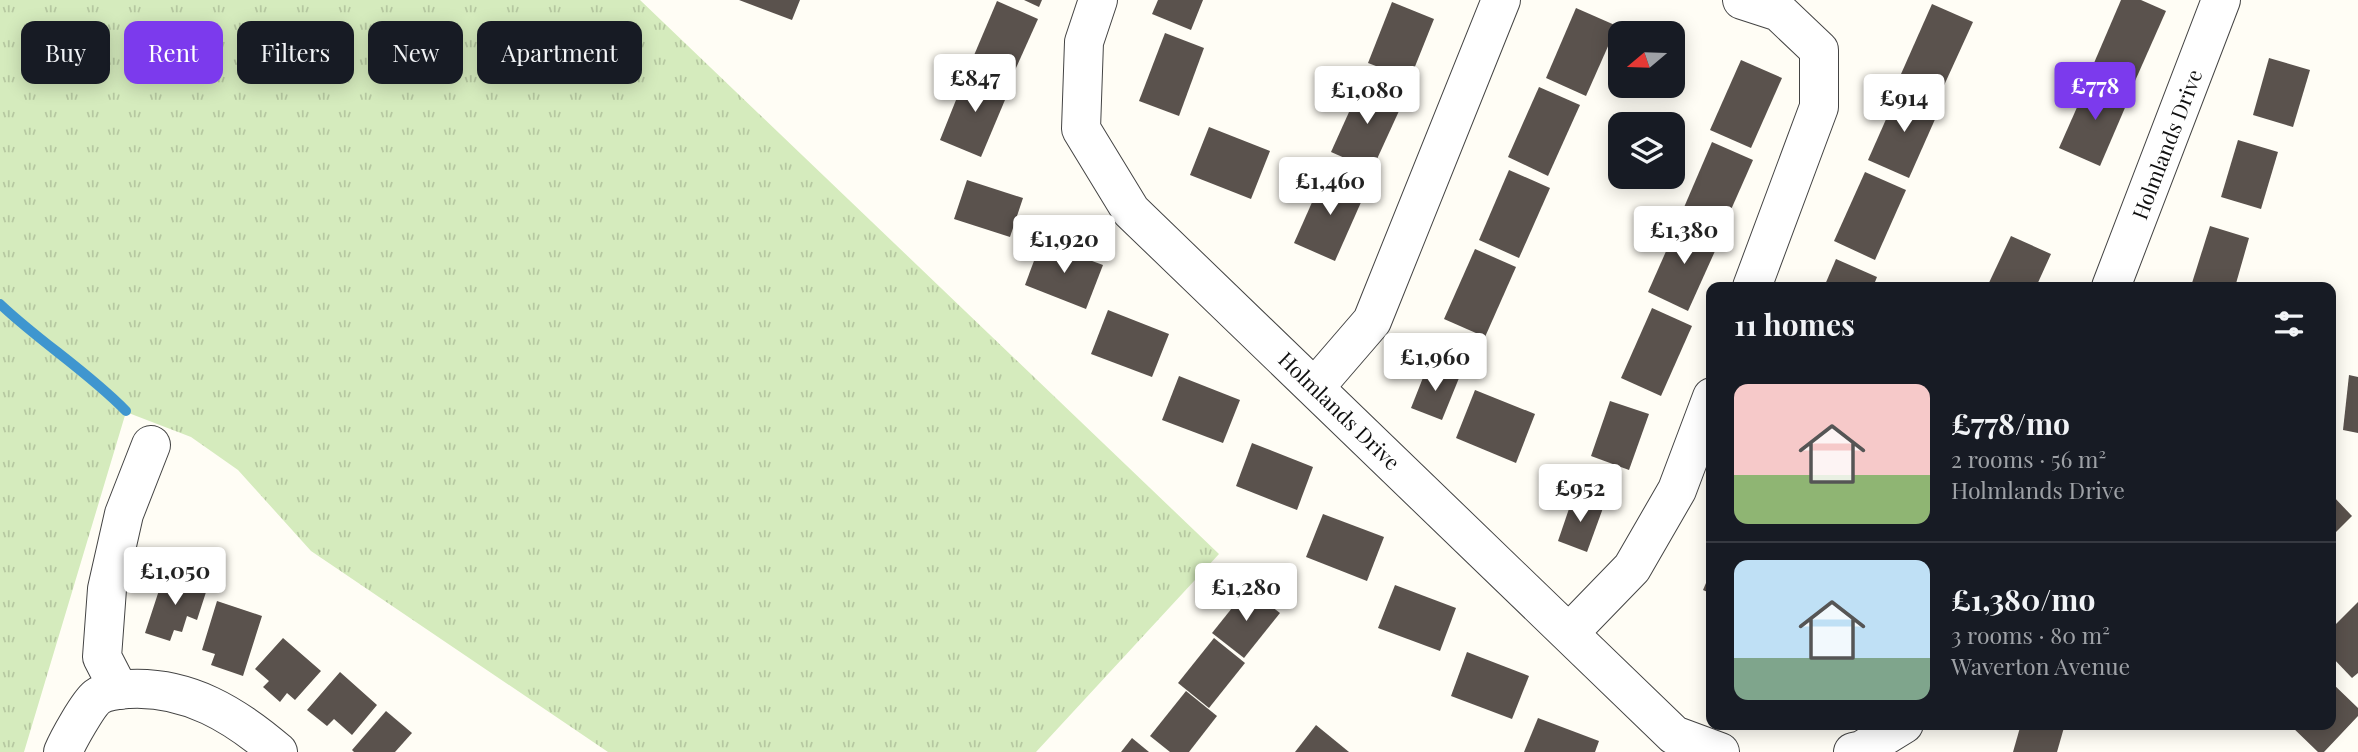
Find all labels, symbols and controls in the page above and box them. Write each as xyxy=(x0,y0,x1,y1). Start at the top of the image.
chip: Buy xyxy=(21,21,110,84)
chip: Rent xyxy=(124,21,223,84)
chip: Filters xyxy=(237,21,354,84)
chip: New xyxy=(368,21,463,84)
chip: Apartment xyxy=(477,21,642,84)
north arrow xyxy=(1608,21,1685,98)
map controls xyxy=(1608,21,1685,189)
pin: £847 xyxy=(934,54,1016,114)
text: £847 xyxy=(950,61,1000,92)
pin: £778 xyxy=(2054,62,2136,122)
street label: Holmlands Drive xyxy=(2124,65,2208,223)
pin: £1,080 xyxy=(1310,66,1424,126)
text: £778 xyxy=(2070,69,2120,100)
text: £1,080 xyxy=(1331,73,1403,104)
pin: £914 xyxy=(1863,74,1945,134)
text: £914 xyxy=(1880,81,1928,112)
button: layers xyxy=(1608,112,1685,189)
pin: £1,460 xyxy=(1273,158,1387,217)
text: £1,460 xyxy=(1295,164,1365,195)
pin: £1,380 xyxy=(1627,206,1741,266)
text: £1,380 xyxy=(1650,213,1718,244)
pin: £1,920 xyxy=(1007,216,1121,275)
text: £1,920 xyxy=(1029,222,1099,253)
text: 11 homes xyxy=(1734,304,1855,344)
icon: filters xyxy=(2270,305,2308,343)
pin: £1,960 xyxy=(1378,334,1492,393)
text: £1,960 xyxy=(1400,340,1470,371)
street label: Holmlands Drive xyxy=(1273,345,1407,475)
text: £778/mo xyxy=(1951,403,2070,443)
icon: home xyxy=(1790,412,1874,496)
text: 2 rooms · 56 m² xyxy=(1951,443,2106,474)
pin: £952 xyxy=(1539,464,1621,524)
text: £952 xyxy=(1555,471,1605,502)
text: Holmlands Drive xyxy=(1951,474,2125,505)
pin: £1,050 xyxy=(118,548,232,607)
text: £1,050 xyxy=(140,554,210,585)
pin: £1,280 xyxy=(1189,564,1303,623)
text: £1,280 xyxy=(1211,570,1281,601)
text: £1,380/mo xyxy=(1951,579,2095,619)
icon: home xyxy=(1790,588,1874,672)
text: 3 rooms · 80 m² xyxy=(1951,619,2110,650)
text: Waverton Avenue xyxy=(1951,650,2130,681)

